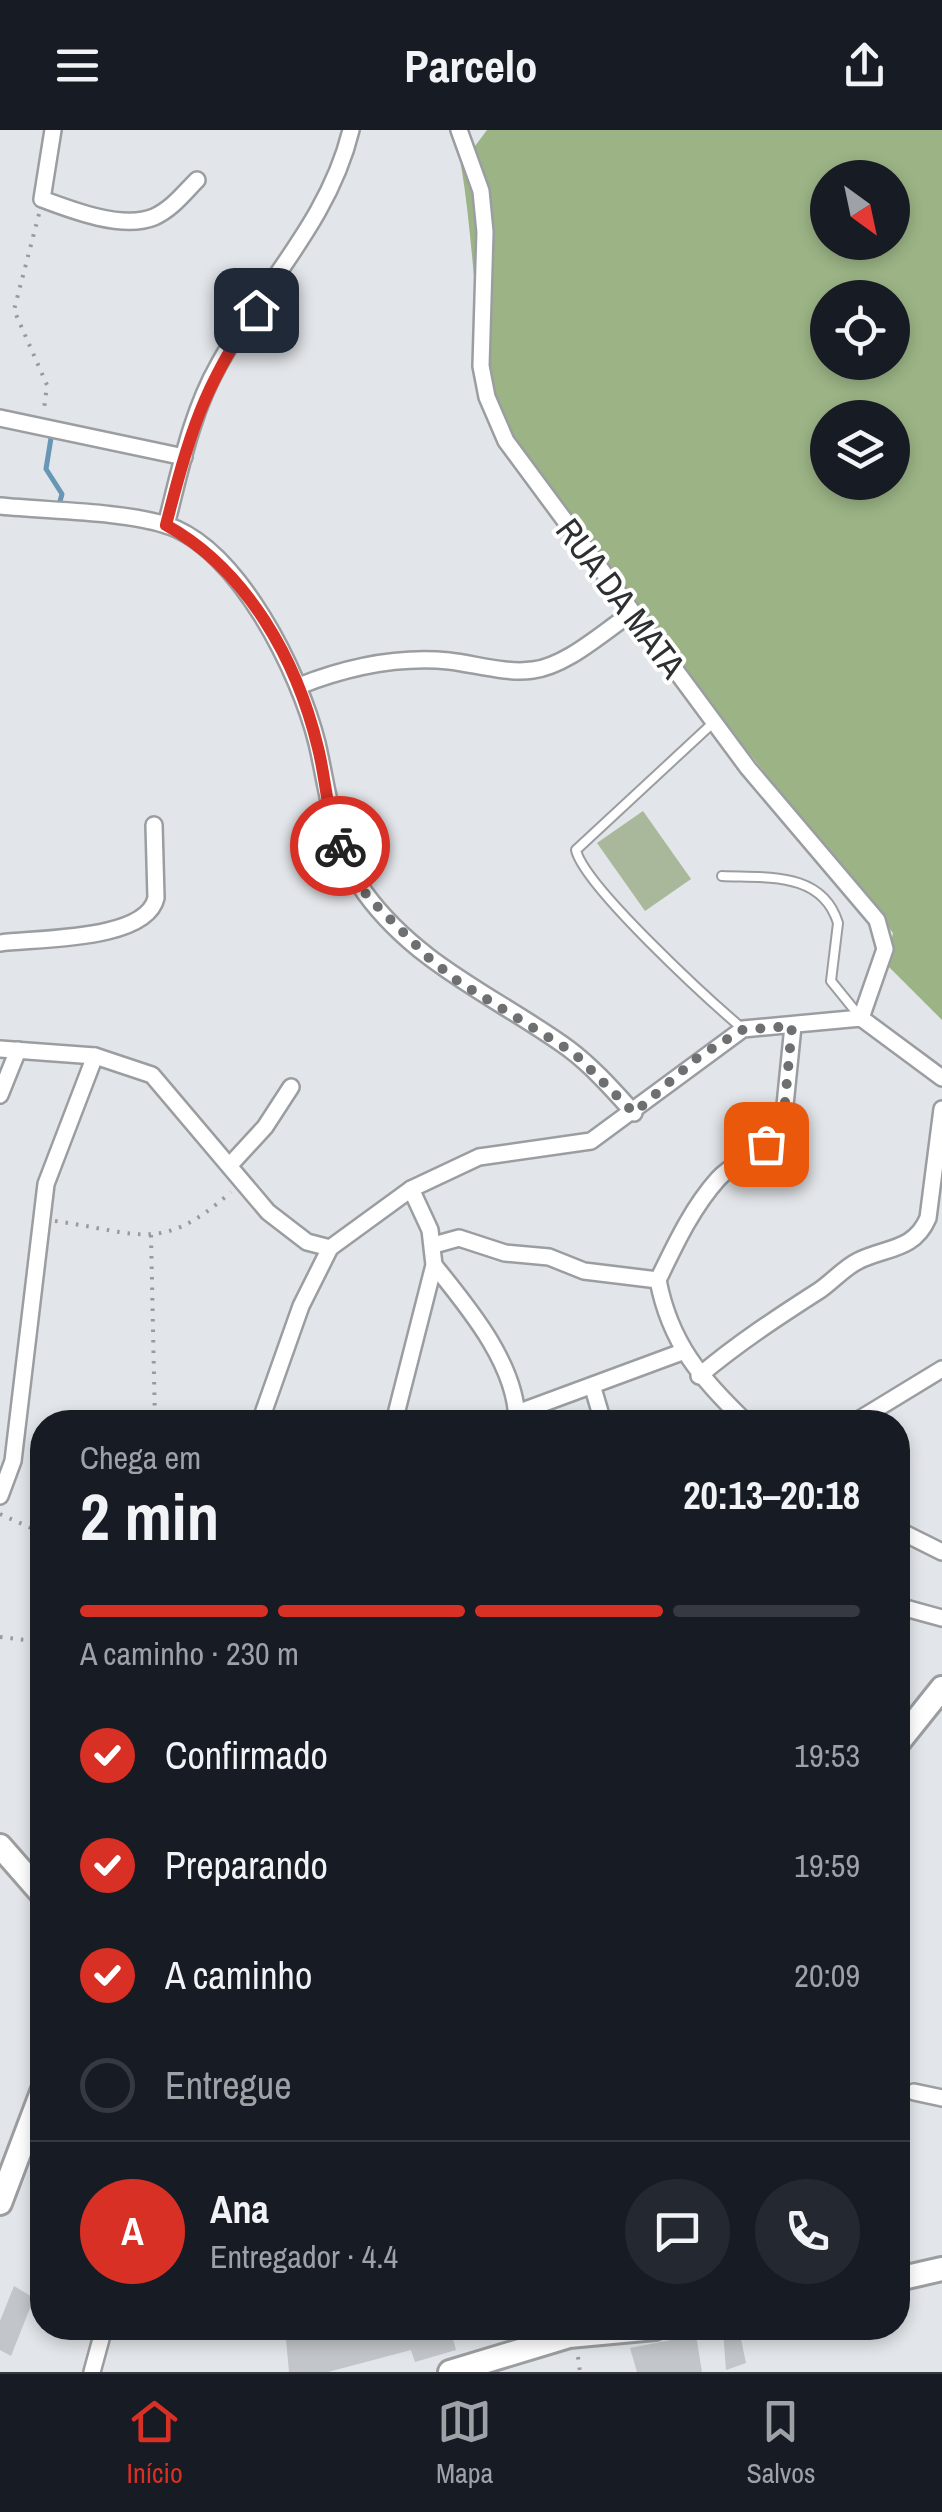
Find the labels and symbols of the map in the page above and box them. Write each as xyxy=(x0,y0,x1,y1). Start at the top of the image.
north arrow xyxy=(810,160,910,260)
pin xyxy=(214,268,299,353)
street label: RUA DA MATA xyxy=(545,508,697,688)
courier xyxy=(290,796,390,896)
pin xyxy=(724,1102,809,1187)

